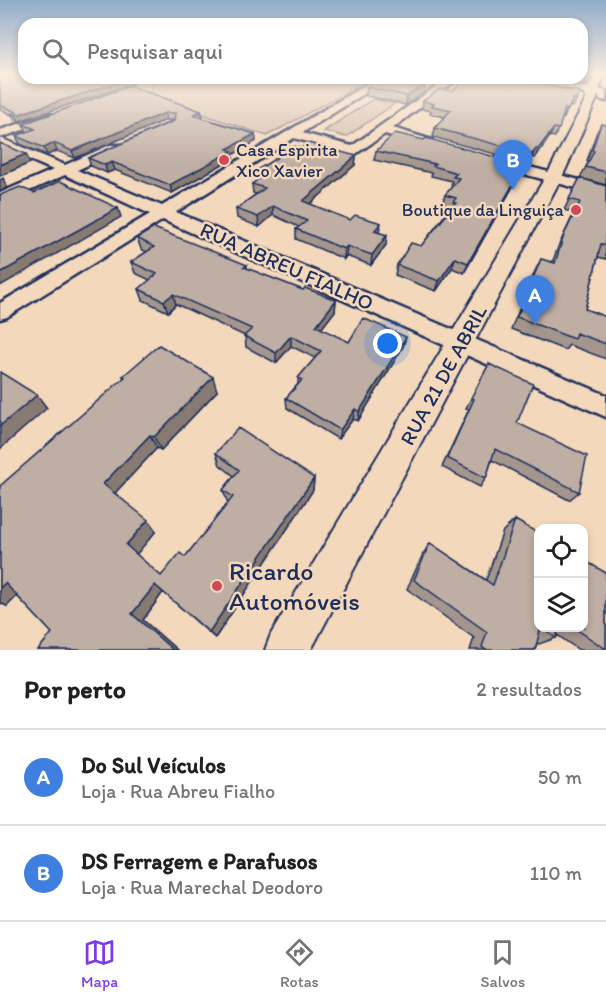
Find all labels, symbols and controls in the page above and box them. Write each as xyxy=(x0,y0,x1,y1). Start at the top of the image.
search box xyxy=(18,18,588,84)
icon: search xyxy=(39,35,72,68)
text: Pesquisar aqui xyxy=(87,38,223,65)
place label: Casa Espirita Xico Xavier xyxy=(236,139,337,182)
pin: B xyxy=(494,140,532,190)
marker: Casa Espirita Xico Xavier xyxy=(217,153,231,167)
place label: Boutique da Linguiça xyxy=(402,199,565,221)
marker: Boutique da Linguiça xyxy=(569,203,583,217)
street label: RUA ABREU FIALHO xyxy=(196,217,378,315)
pin: A xyxy=(516,276,554,325)
street label: RUA 21 DE ABRIL xyxy=(394,300,492,449)
your location xyxy=(373,329,402,358)
map controls xyxy=(534,524,588,632)
button: locate xyxy=(534,524,588,578)
place label: Ricardo Automóveis xyxy=(229,555,360,617)
button: layers xyxy=(534,578,588,632)
marker: Ricardo Automóveis xyxy=(210,579,224,593)
text: Por perto xyxy=(24,673,126,705)
text: 2 resultados xyxy=(476,677,582,701)
text: Do Sul Veículos xyxy=(81,752,226,779)
text: A xyxy=(37,765,50,789)
text: 50 m xyxy=(538,765,582,789)
text: Loja · Rua Abreu Fialho xyxy=(81,779,275,803)
text: DS Ferragem e Parafusos xyxy=(81,848,318,875)
text: B xyxy=(37,861,50,885)
text: 110 m xyxy=(530,861,582,885)
text: Loja · Rua Marechal Deodoro xyxy=(81,875,323,899)
tab: Mapa xyxy=(81,936,118,991)
tab: Rotas xyxy=(280,936,319,991)
tab: Salvos xyxy=(480,936,525,991)

